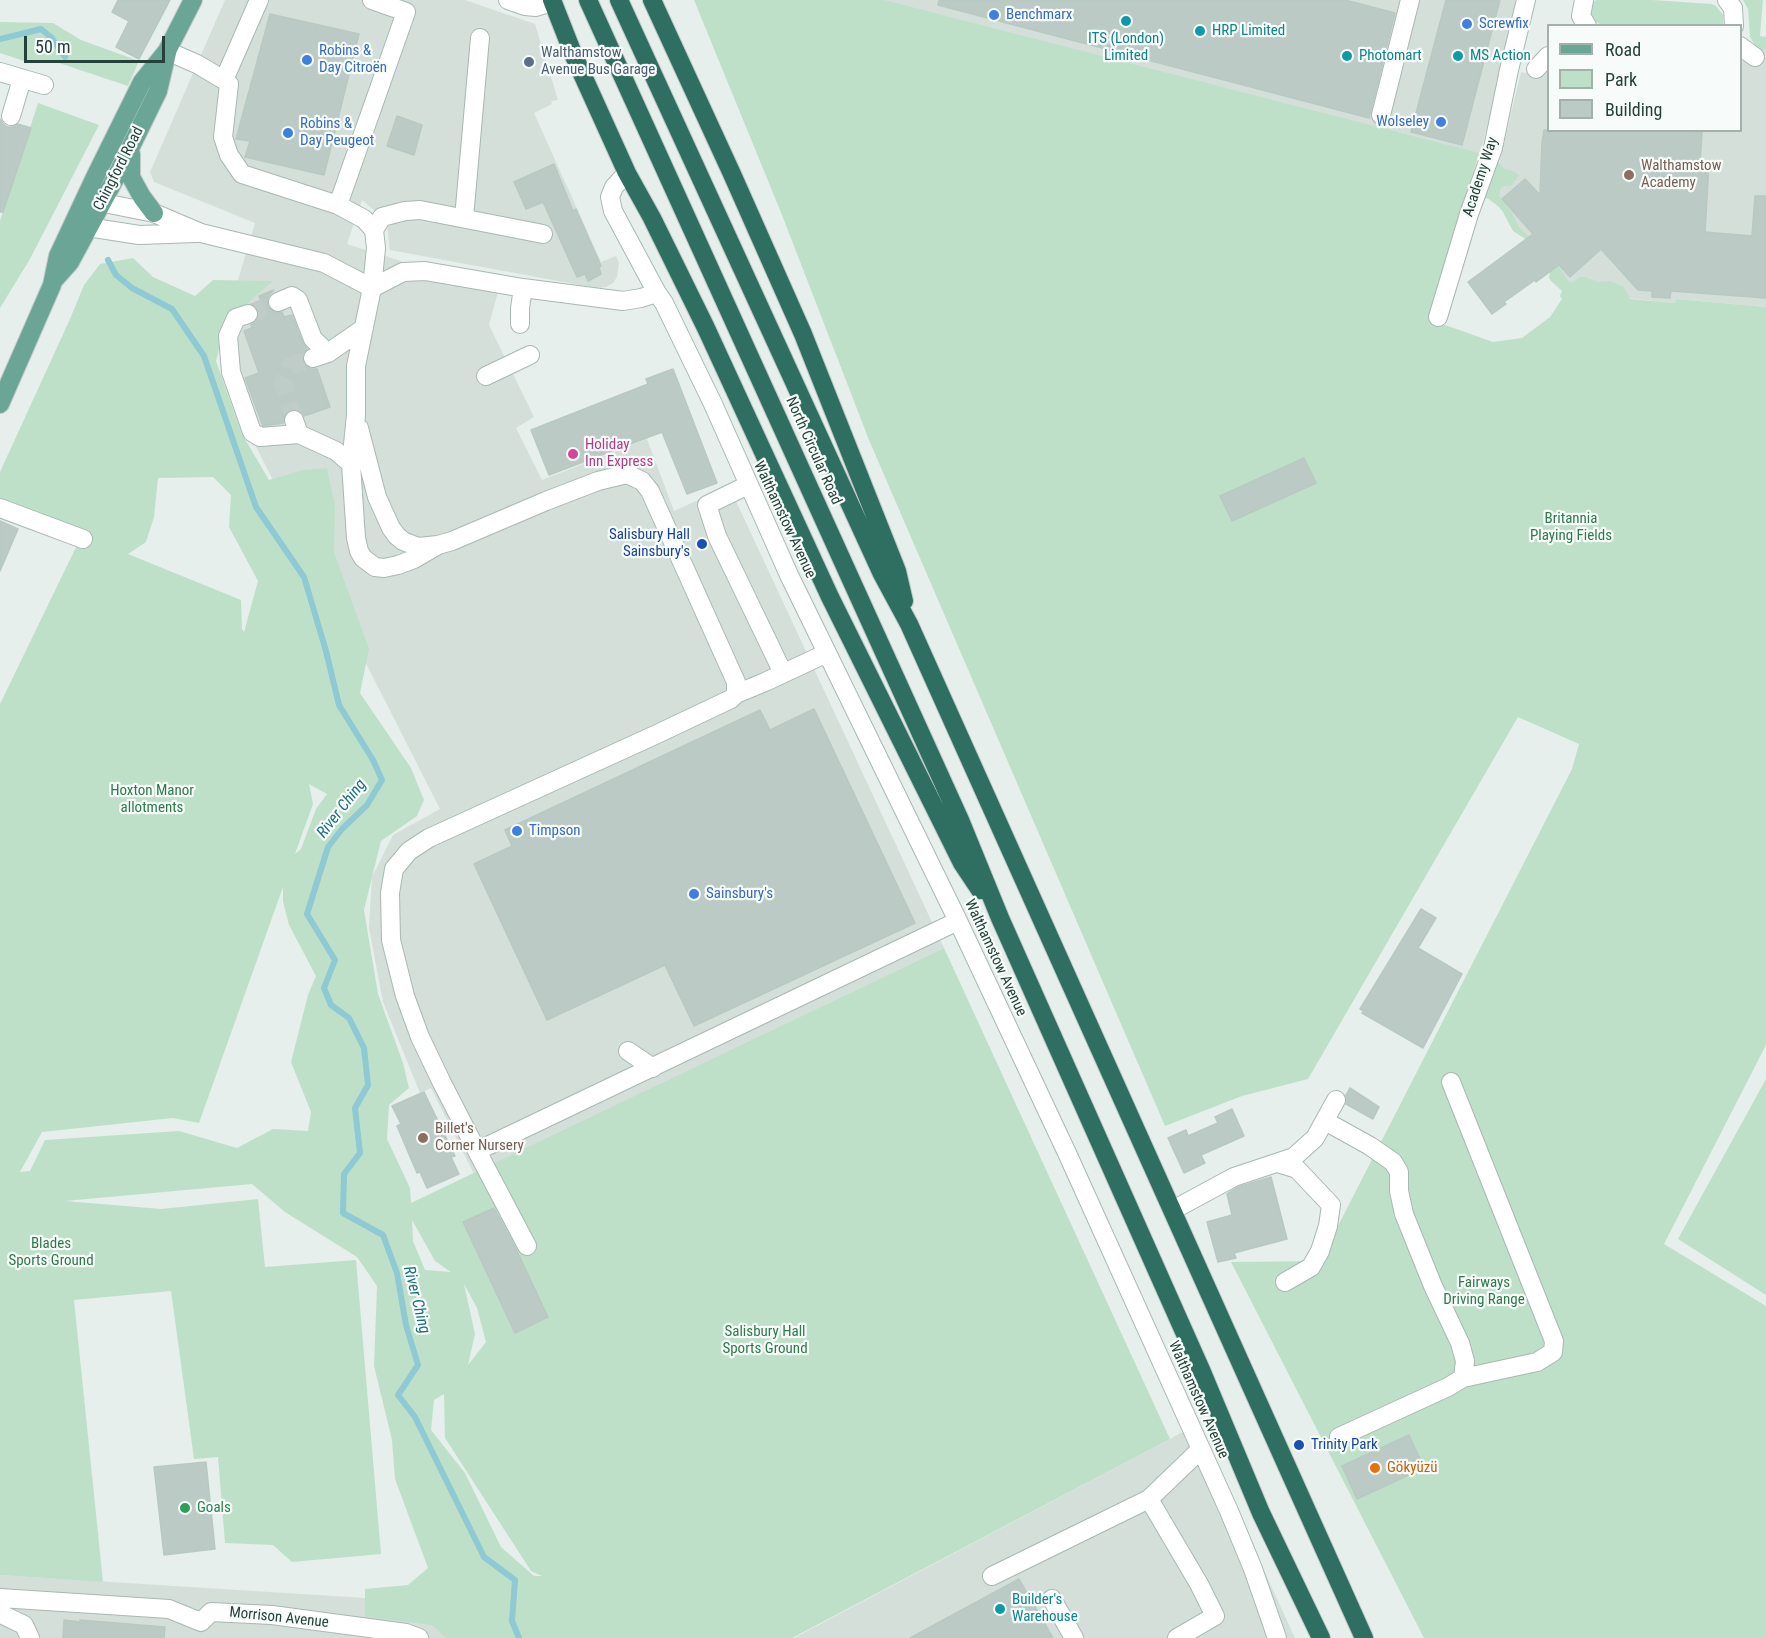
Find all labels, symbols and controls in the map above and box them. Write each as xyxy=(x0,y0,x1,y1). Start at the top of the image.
place label: Benchmarx xyxy=(1006,6,1072,24)
marker: Benchmarx xyxy=(987,8,1001,22)
marker: ITS (London) Limited xyxy=(1119,14,1133,28)
place label: Screwfix xyxy=(1479,15,1529,33)
marker: Screwfix xyxy=(1460,17,1474,31)
place label: HRP Limited xyxy=(1212,22,1285,40)
scale bar xyxy=(27,24,168,62)
marker: HRP Limited xyxy=(1193,24,1207,38)
legend xyxy=(1547,24,1742,132)
place label: ITS (London) Limited xyxy=(1088,30,1164,65)
text: 50 m xyxy=(35,36,70,57)
text: Road xyxy=(1605,39,1641,60)
place label: Robins & Day Citroën xyxy=(319,42,387,77)
place label: Walthamstow Avenue Bus Garage xyxy=(541,44,655,79)
place label: Photomart xyxy=(1359,47,1422,65)
place label: MS Action xyxy=(1470,47,1531,65)
marker: Photomart xyxy=(1340,49,1354,63)
marker: MS Action xyxy=(1451,49,1465,63)
marker: Robins & Day Citroën xyxy=(300,53,314,67)
marker: Walthamstow Avenue Bus Garage xyxy=(522,55,536,69)
text: Park xyxy=(1605,69,1637,90)
text: Building xyxy=(1605,99,1662,120)
place label: Wolseley xyxy=(1376,113,1429,131)
place label: Robins & Day Peugeot xyxy=(300,115,374,150)
marker: Wolseley xyxy=(1434,115,1448,129)
street label: Chingford Road xyxy=(90,124,148,214)
marker: Robins & Day Peugeot xyxy=(281,126,295,140)
street label: Academy Way xyxy=(1460,135,1502,219)
place label: Walthamstow Academy xyxy=(1641,157,1721,192)
marker: Walthamstow Academy xyxy=(1622,168,1636,182)
street label: North Circular Road xyxy=(781,394,845,508)
place label: Holiday Inn Express xyxy=(585,436,653,471)
marker: Holiday Inn Express xyxy=(566,447,580,461)
street label: Walthamstow Avenue xyxy=(749,459,819,581)
park label: Britannia Playing Fields xyxy=(1530,510,1612,545)
place label: Salisbury Hall Sainsbury's xyxy=(609,526,690,561)
marker: Salisbury Hall Sainsbury's xyxy=(695,537,709,551)
water label: River Ching xyxy=(313,776,371,842)
park label: Hoxton Manor allotments xyxy=(110,782,194,817)
place label: Timpson xyxy=(529,822,581,840)
marker: Timpson xyxy=(510,824,524,838)
place label: Sainsbury's xyxy=(706,885,773,903)
marker: Sainsbury's xyxy=(687,887,701,901)
street label: Walthamstow Avenue xyxy=(960,897,1030,1019)
place label: Billet's Corner Nursery xyxy=(435,1120,524,1155)
marker: Billet's Corner Nursery xyxy=(416,1131,430,1145)
park label: Blades Sports Ground xyxy=(8,1235,94,1270)
water label: River Ching xyxy=(398,1264,434,1336)
park label: Fairways Driving Range xyxy=(1443,1274,1525,1309)
park label: Salisbury Hall Sports Ground xyxy=(722,1323,808,1358)
street label: Walthamstow Avenue xyxy=(1164,1338,1232,1462)
place label: Trinity Park xyxy=(1311,1436,1378,1454)
marker: Trinity Park xyxy=(1292,1438,1306,1452)
place label: Gökyüzü xyxy=(1387,1459,1437,1477)
marker: Gökyüzü xyxy=(1368,1461,1382,1475)
place label: Goals xyxy=(197,1499,231,1517)
marker: Goals xyxy=(178,1501,192,1515)
place label: Builder's Warehouse xyxy=(1012,1591,1078,1626)
marker: Builder's Warehouse xyxy=(993,1602,1007,1616)
street label: Morrison Avenue xyxy=(228,1604,330,1632)

